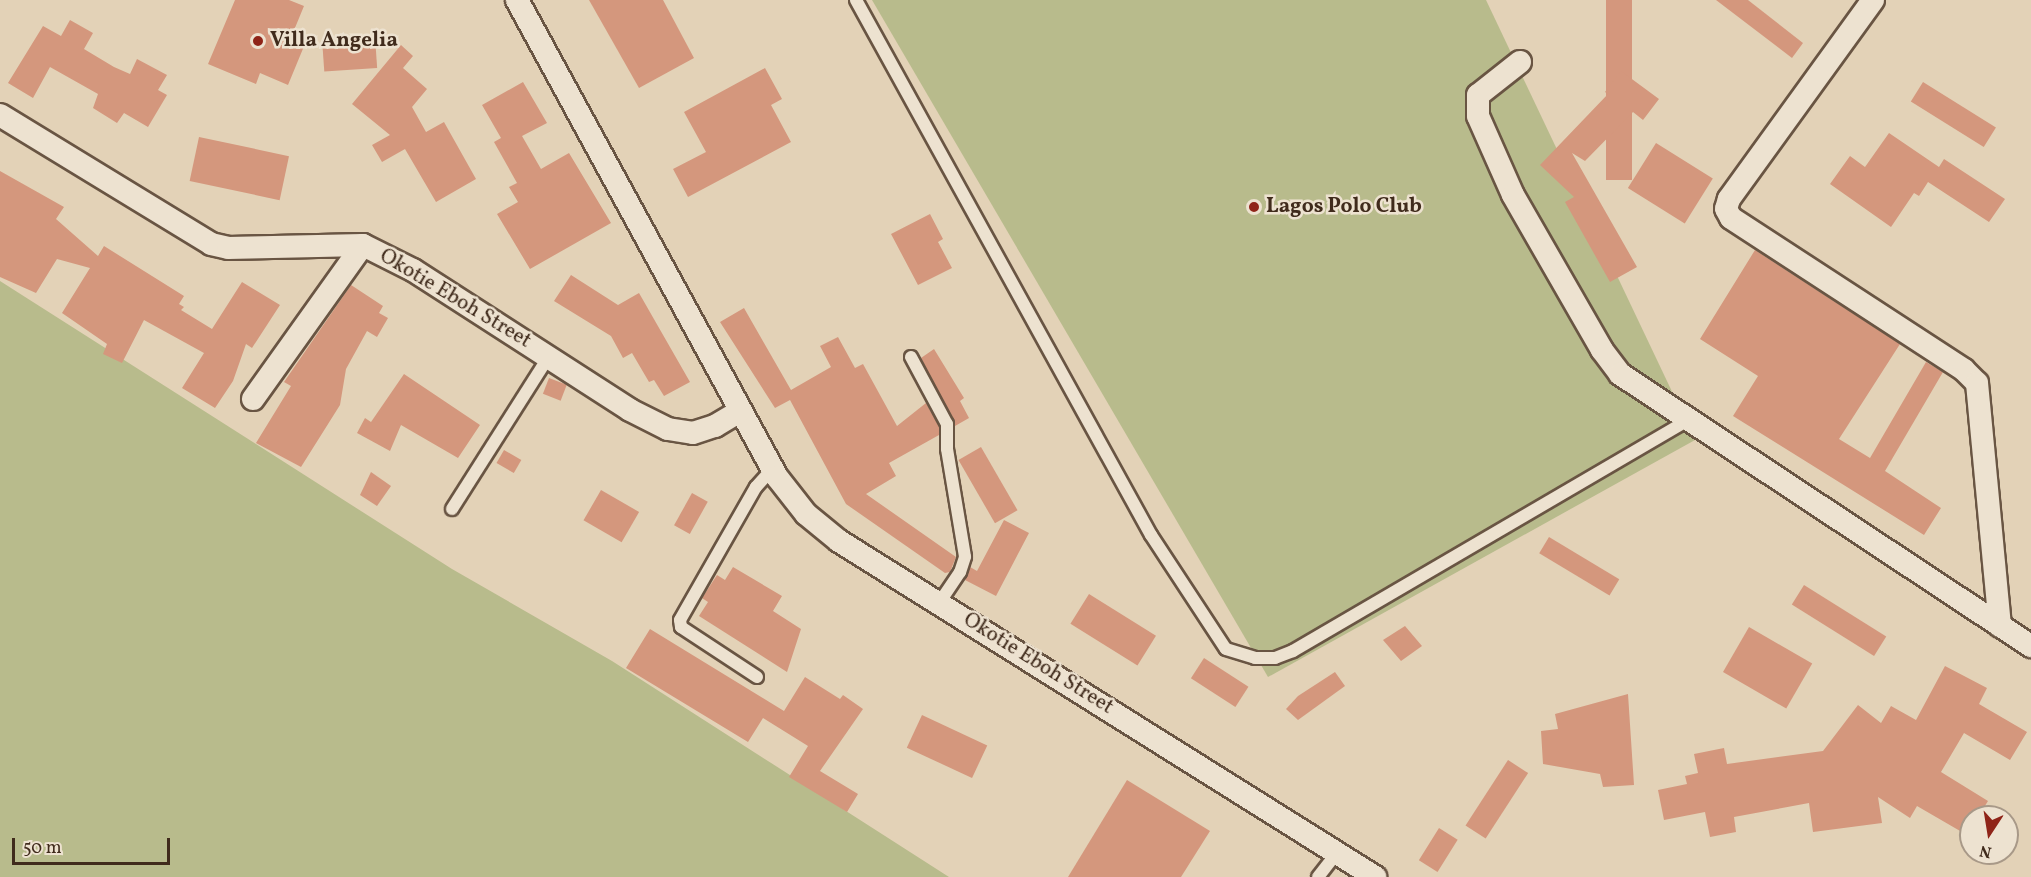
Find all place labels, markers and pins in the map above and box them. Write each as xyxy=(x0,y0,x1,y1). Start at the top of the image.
place label: Villa Angelia xyxy=(270,28,398,54)
marker: Villa Angelia xyxy=(251,34,265,48)
place label: Lagos Polo Club xyxy=(1266,194,1422,220)
marker: Lagos Polo Club xyxy=(1247,200,1261,214)

